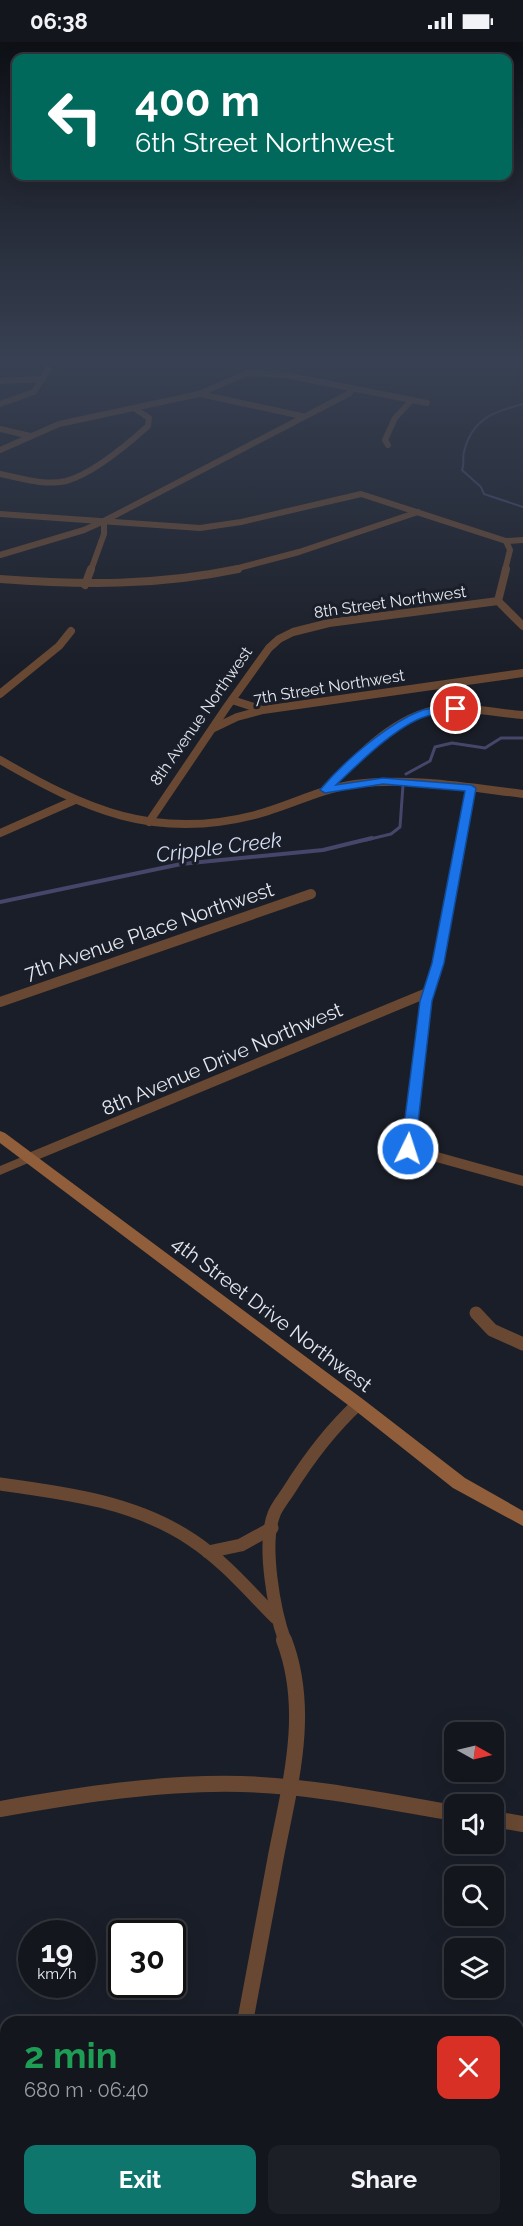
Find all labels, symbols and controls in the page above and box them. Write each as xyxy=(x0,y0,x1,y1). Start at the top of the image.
text: 06:38 xyxy=(30,8,88,34)
text: 400 m xyxy=(135,77,260,126)
icon: left xyxy=(36,78,114,156)
text: 6th Street Northwest xyxy=(135,127,395,158)
street label: 8th Street Northwest xyxy=(313,582,468,622)
street label: 8th Avenue Northwest xyxy=(146,642,256,789)
street label: 7th Street Northwest xyxy=(252,666,407,708)
pin xyxy=(430,683,481,734)
icon: arrive xyxy=(439,692,472,725)
water label: Cripple Creek xyxy=(155,827,283,867)
street label: 7th Avenue Place Northwest xyxy=(21,877,277,985)
street label: 8th Avenue Drive Northwest xyxy=(98,997,346,1121)
position arrow xyxy=(376,1117,440,1181)
street label: 4th Street Drive Northwest xyxy=(167,1231,377,1397)
north arrow xyxy=(444,1722,504,1782)
map controls xyxy=(444,1722,504,1998)
button: sound xyxy=(444,1794,504,1854)
button: search xyxy=(444,1866,504,1926)
speed limit sign: 30 xyxy=(108,1920,186,1998)
text: 19 xyxy=(41,1934,73,1969)
button: layers xyxy=(444,1938,504,1998)
text: km/h xyxy=(37,1965,77,1983)
text: 2 min xyxy=(24,2034,117,2076)
button: close xyxy=(437,2036,500,2099)
text: 680 m · 06:40 xyxy=(24,2078,149,2102)
button: Exit xyxy=(24,2145,256,2214)
button: Share xyxy=(268,2145,500,2214)

